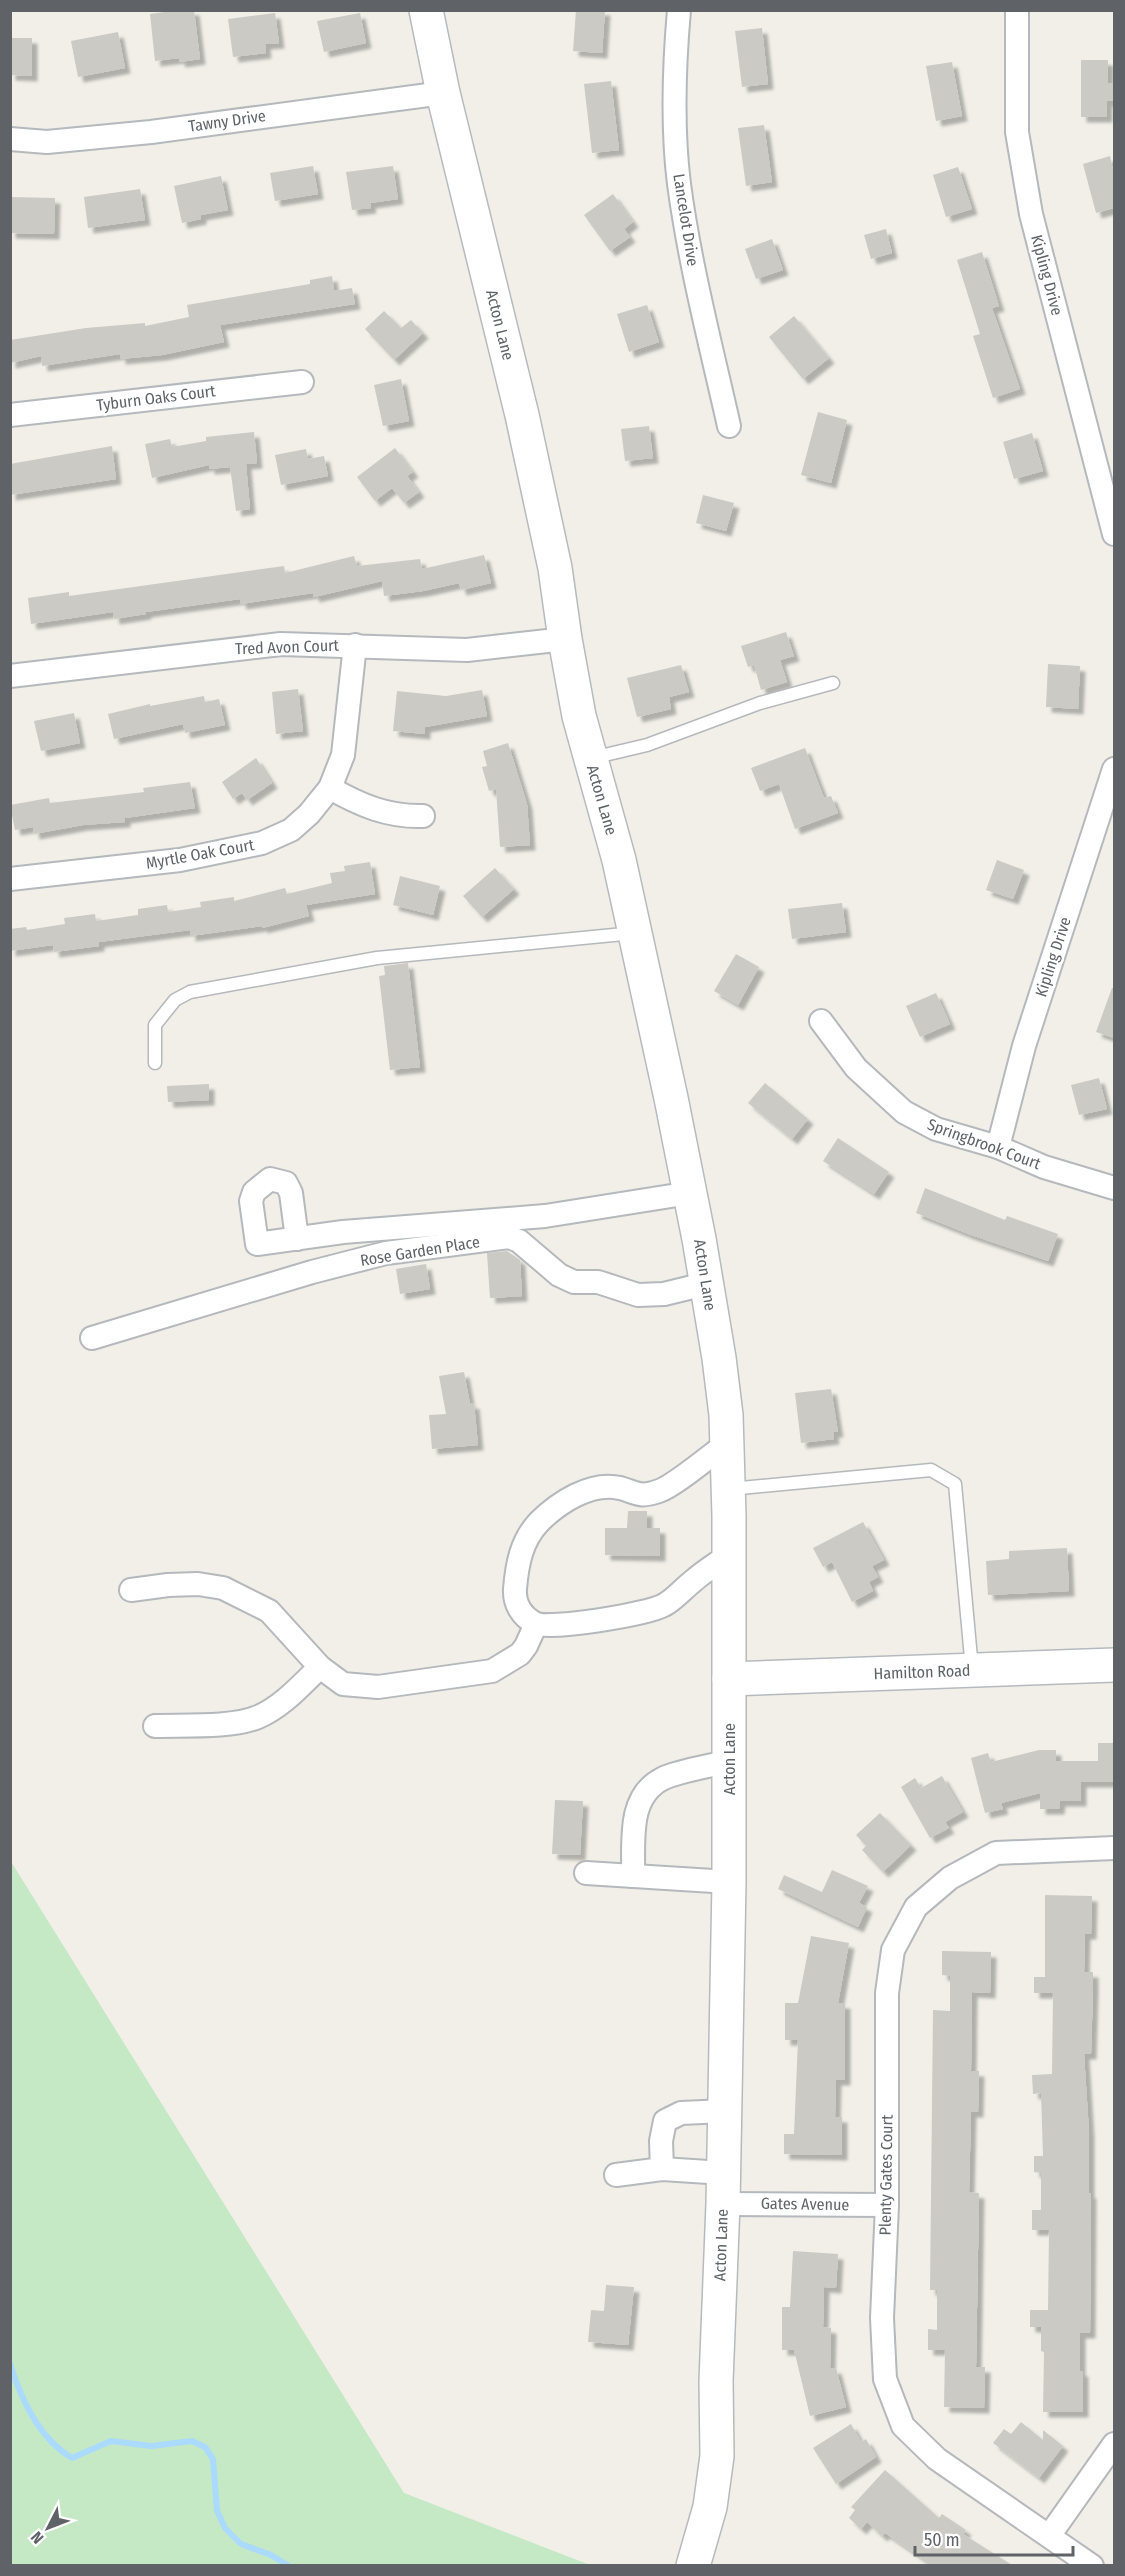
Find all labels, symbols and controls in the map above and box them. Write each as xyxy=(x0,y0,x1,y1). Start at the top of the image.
street label: Tawny Drive xyxy=(187,106,267,136)
street label: Lancelot Drive xyxy=(669,173,703,268)
street label: Kipling Drive xyxy=(1027,233,1067,318)
street label: Acton Lane xyxy=(482,288,518,362)
street label: Tyburn Oaks Court xyxy=(95,381,217,415)
street label: Tred Avon Court xyxy=(235,636,340,658)
street label: Acton Lane xyxy=(583,763,621,837)
street label: Myrtle Oak Court xyxy=(145,835,256,873)
street label: Kipling Drive xyxy=(1031,915,1075,999)
street label: Springbrook Court xyxy=(925,1115,1044,1174)
street label: Rose Garden Place xyxy=(359,1232,481,1270)
street label: Acton Lane xyxy=(690,1238,720,1312)
street label: Hamilton Road xyxy=(873,1661,971,1683)
street label: Acton Lane xyxy=(720,1723,739,1795)
street label: Plenty Gates Court xyxy=(875,2114,897,2236)
street label: Gates Avenue xyxy=(761,2194,850,2214)
street label: Acton Lane xyxy=(710,2209,732,2281)
north arrow xyxy=(18,2498,78,2558)
scale bar xyxy=(915,2519,1072,2557)
text: N xyxy=(27,2528,47,2548)
text: 50 m xyxy=(924,2529,960,2551)

